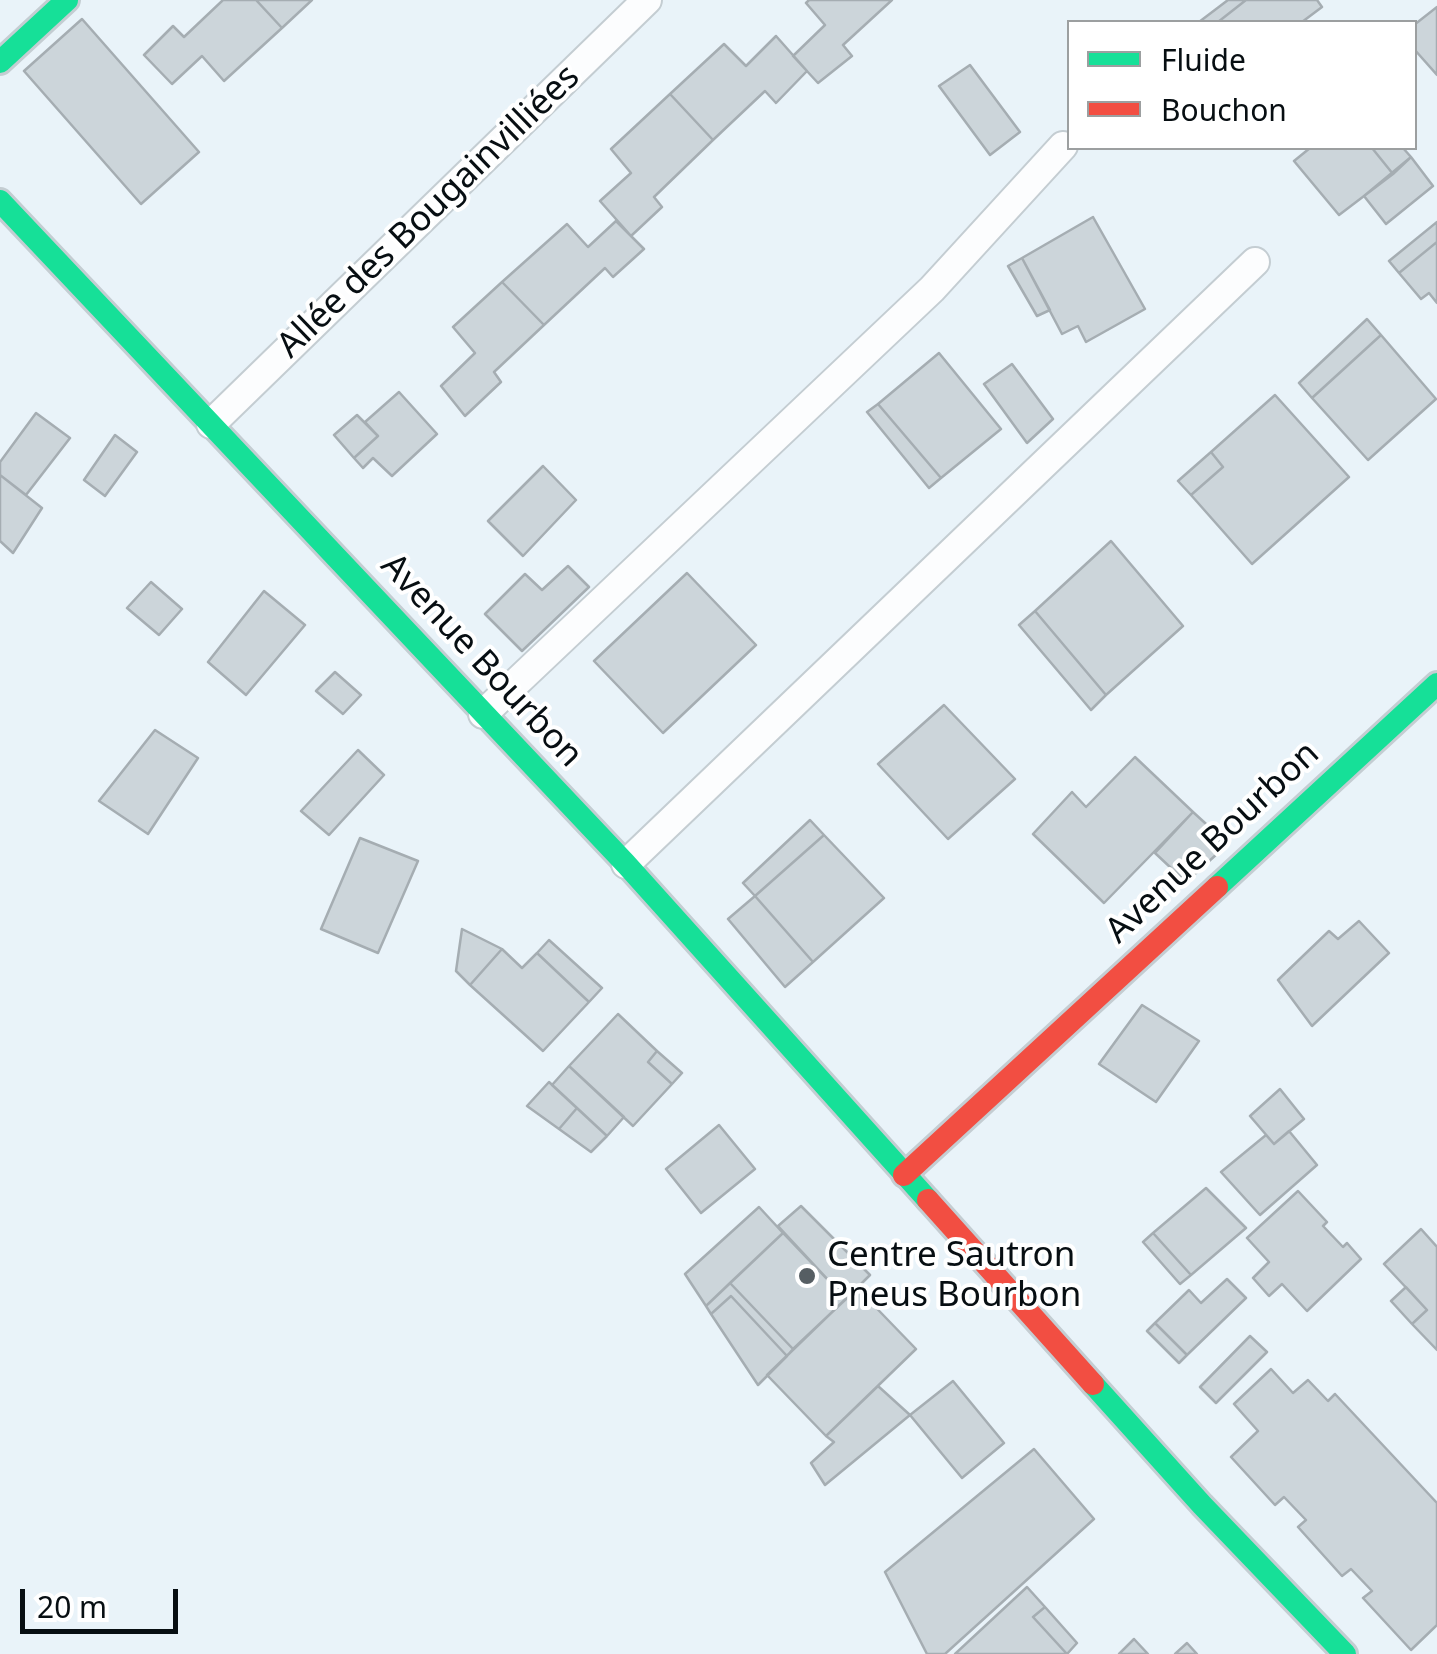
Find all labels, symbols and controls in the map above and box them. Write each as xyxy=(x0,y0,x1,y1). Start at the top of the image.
legend xyxy=(1067,20,1417,150)
text: Fluide xyxy=(1161,39,1246,80)
street label: Allée des Bougainvilliées xyxy=(269,57,589,367)
text: Bouchon xyxy=(1161,89,1287,130)
street label: Avenue Bourbon xyxy=(371,546,591,776)
street label: Avenue Bourbon xyxy=(1098,733,1328,953)
place label: Centre Sautron Pneus Bourbon xyxy=(827,1235,1081,1317)
marker: Centre Sautron Pneus Bourbon xyxy=(796,1265,818,1287)
scale bar xyxy=(25,1569,182,1631)
text: 20 m xyxy=(37,1586,107,1627)

